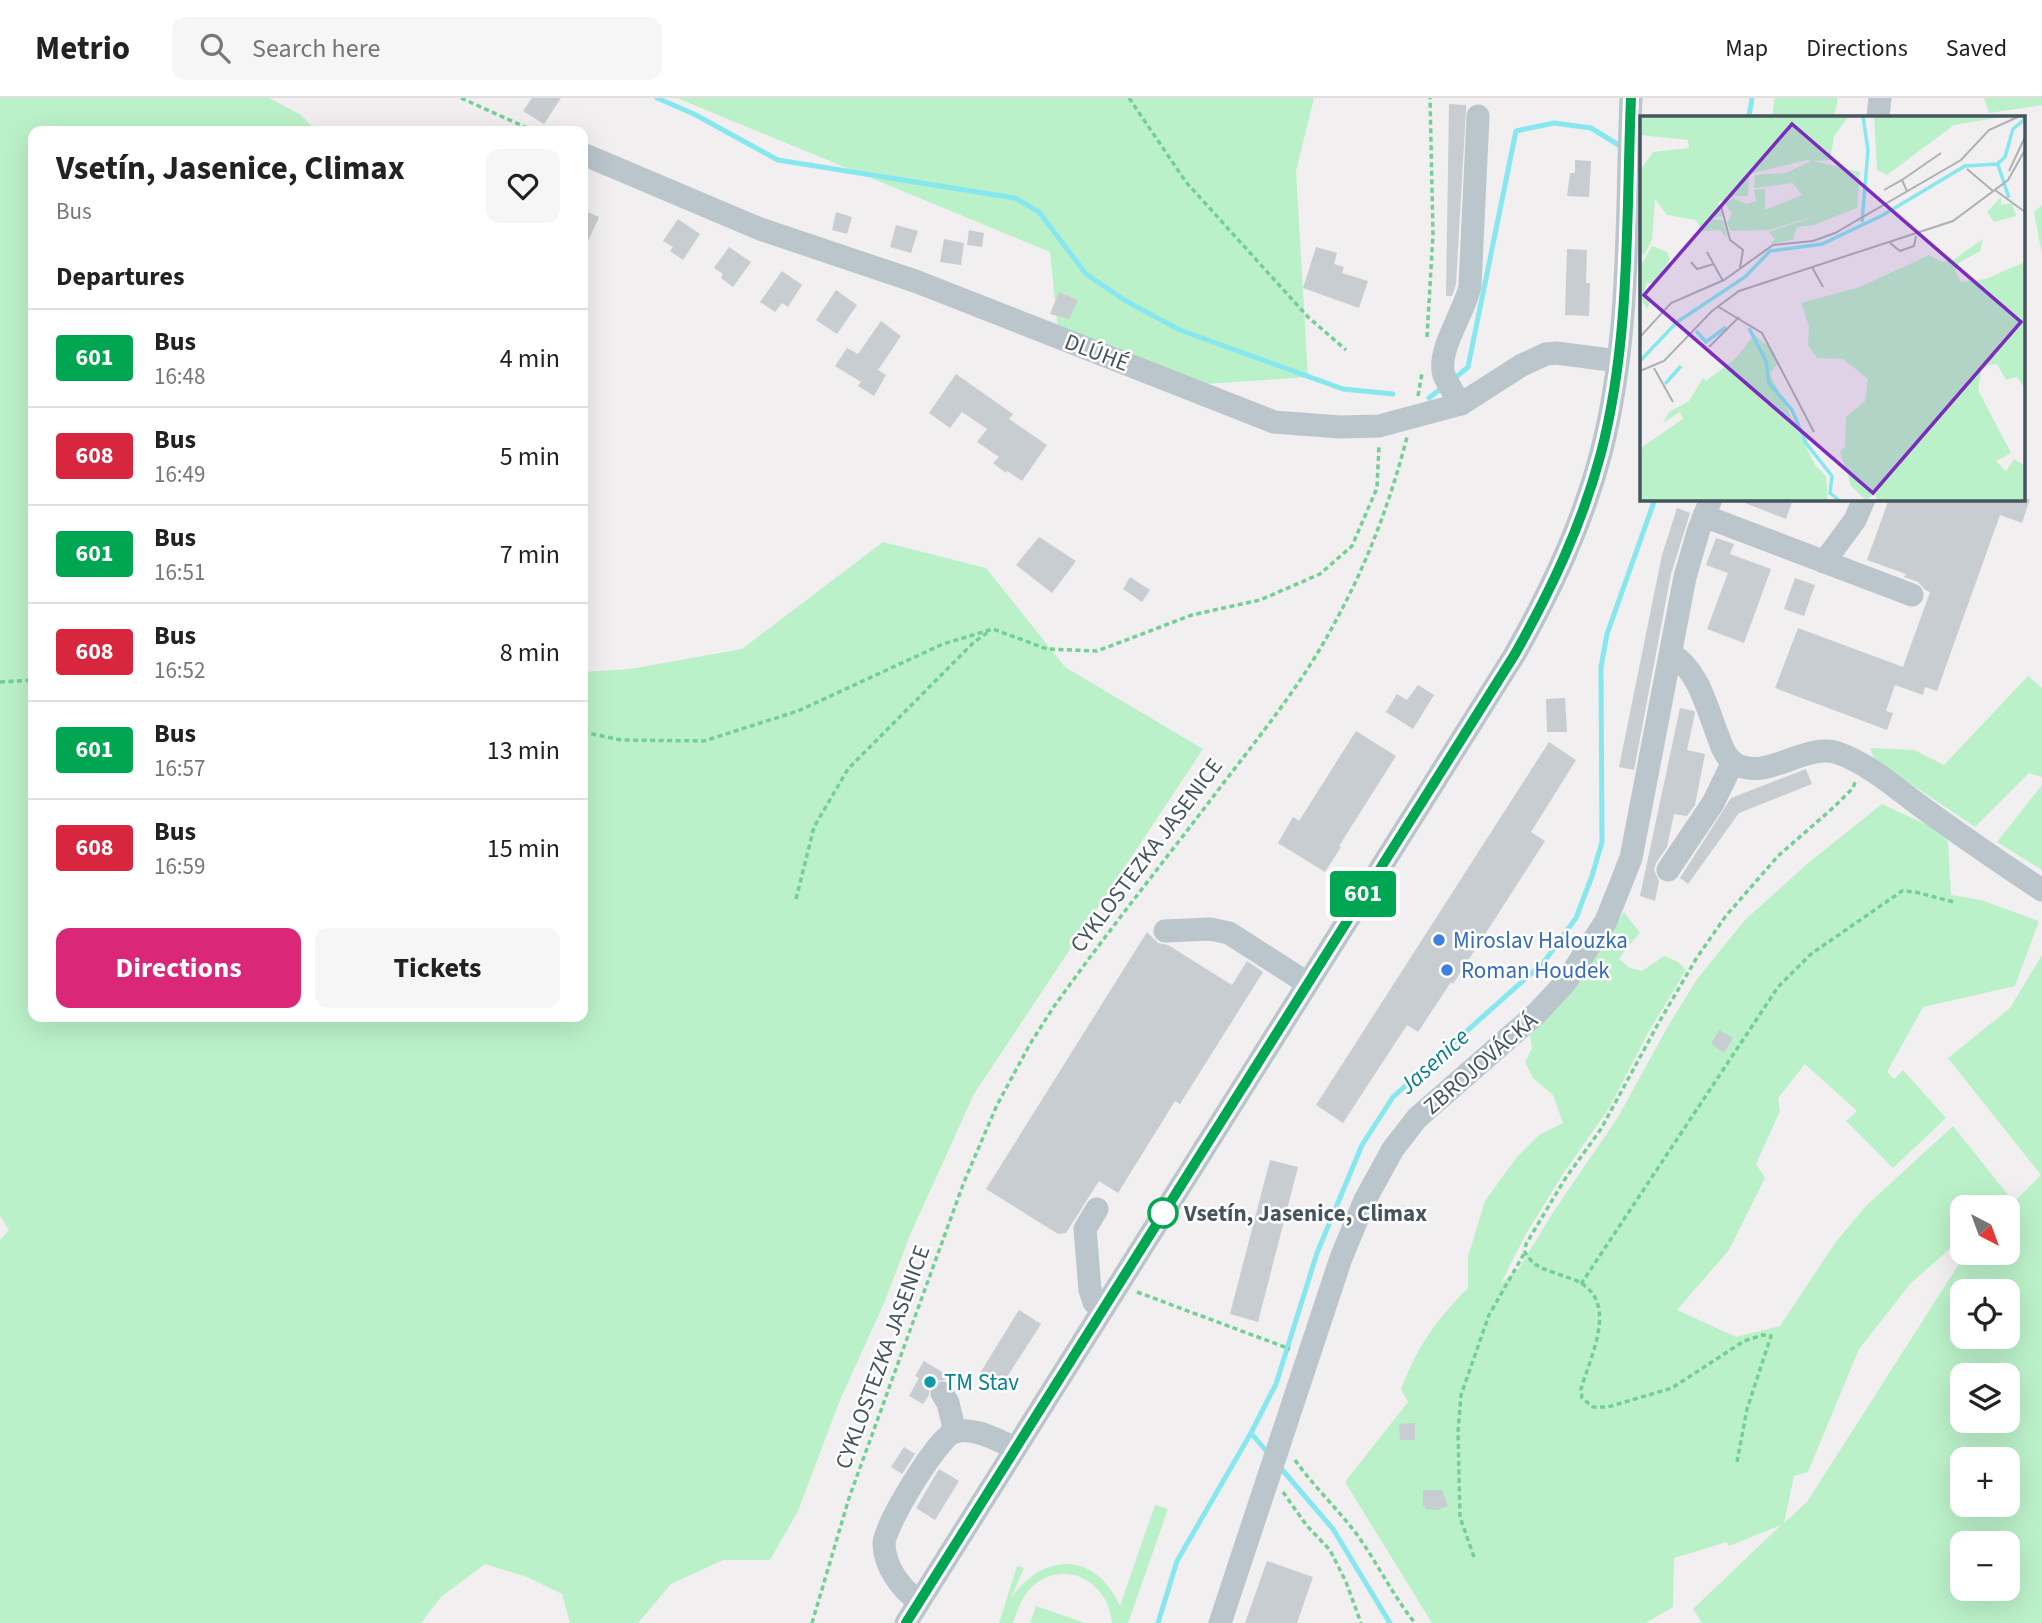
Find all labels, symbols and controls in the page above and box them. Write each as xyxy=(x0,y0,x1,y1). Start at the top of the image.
search box xyxy=(172,17,662,80)
text: Metrio xyxy=(35,25,130,72)
icon: search xyxy=(196,29,234,67)
text: Search here xyxy=(252,30,380,67)
text: Map xyxy=(1725,31,1768,66)
text: Directions xyxy=(1806,31,1908,66)
text: Saved xyxy=(1946,31,2007,66)
inset map xyxy=(1640,116,2024,500)
text: Vsetín, Jasenice, Climax xyxy=(56,145,405,192)
button: heart xyxy=(486,149,560,223)
text: Bus xyxy=(56,195,92,228)
text: Departures xyxy=(56,258,184,295)
text: Bus xyxy=(154,323,196,360)
street label: DLÚHÉ xyxy=(1060,325,1134,380)
text: 601 xyxy=(75,340,114,375)
text: 4 min xyxy=(500,340,560,377)
text: 16:48 xyxy=(154,360,205,393)
text: Bus xyxy=(154,421,196,458)
text: 608 xyxy=(75,438,114,473)
text: 5 min xyxy=(500,438,560,475)
text: 16:49 xyxy=(154,458,205,491)
text: Bus xyxy=(154,519,196,556)
text: 601 xyxy=(75,536,114,571)
text: 7 min xyxy=(500,536,560,573)
text: 16:51 xyxy=(154,556,205,589)
text: Bus xyxy=(154,617,196,654)
text: 608 xyxy=(75,634,114,669)
text: 8 min xyxy=(500,634,560,671)
text: 16:52 xyxy=(154,654,205,687)
text: Bus xyxy=(154,715,196,752)
text: 601 xyxy=(75,732,114,767)
text: 13 min xyxy=(487,732,560,769)
street label: CYKLOSTEZKA JASENICE xyxy=(1062,751,1231,959)
text: 16:57 xyxy=(154,752,205,785)
text: Bus xyxy=(154,813,196,850)
text: 608 xyxy=(75,830,114,865)
text: 15 min xyxy=(487,830,560,867)
text: 16:59 xyxy=(154,850,205,883)
line badge: 601 xyxy=(1323,871,1403,917)
text: 601 xyxy=(1344,876,1382,911)
place label: Miroslav Halouzka xyxy=(1453,924,1628,957)
button: Directions xyxy=(56,928,301,1008)
button: Tickets xyxy=(315,928,560,1008)
marker: Miroslav Halouzka xyxy=(1431,932,1447,948)
place label: Roman Houdek xyxy=(1461,954,1610,987)
marker: Roman Houdek xyxy=(1439,962,1455,978)
street label: ZBROJOVÁCKÁ xyxy=(1416,1004,1545,1122)
water label: Jasenice xyxy=(1390,1020,1478,1103)
north arrow xyxy=(1950,1195,2020,1265)
map controls xyxy=(1950,1195,2020,1601)
place label: Vsetín, Jasenice, Climax xyxy=(1183,1197,1427,1230)
marker: Vsetín, Jasenice, Climax xyxy=(1148,1198,1178,1228)
street label: CYKLOSTEZKA JASENICE xyxy=(827,1241,938,1474)
button: locate xyxy=(1950,1279,2020,1349)
button: layers xyxy=(1950,1363,2020,1433)
place label: TM Stav xyxy=(944,1366,1019,1399)
marker: TM Stav xyxy=(922,1374,938,1390)
button: + xyxy=(1950,1447,2020,1517)
button: − xyxy=(1950,1531,2020,1601)

